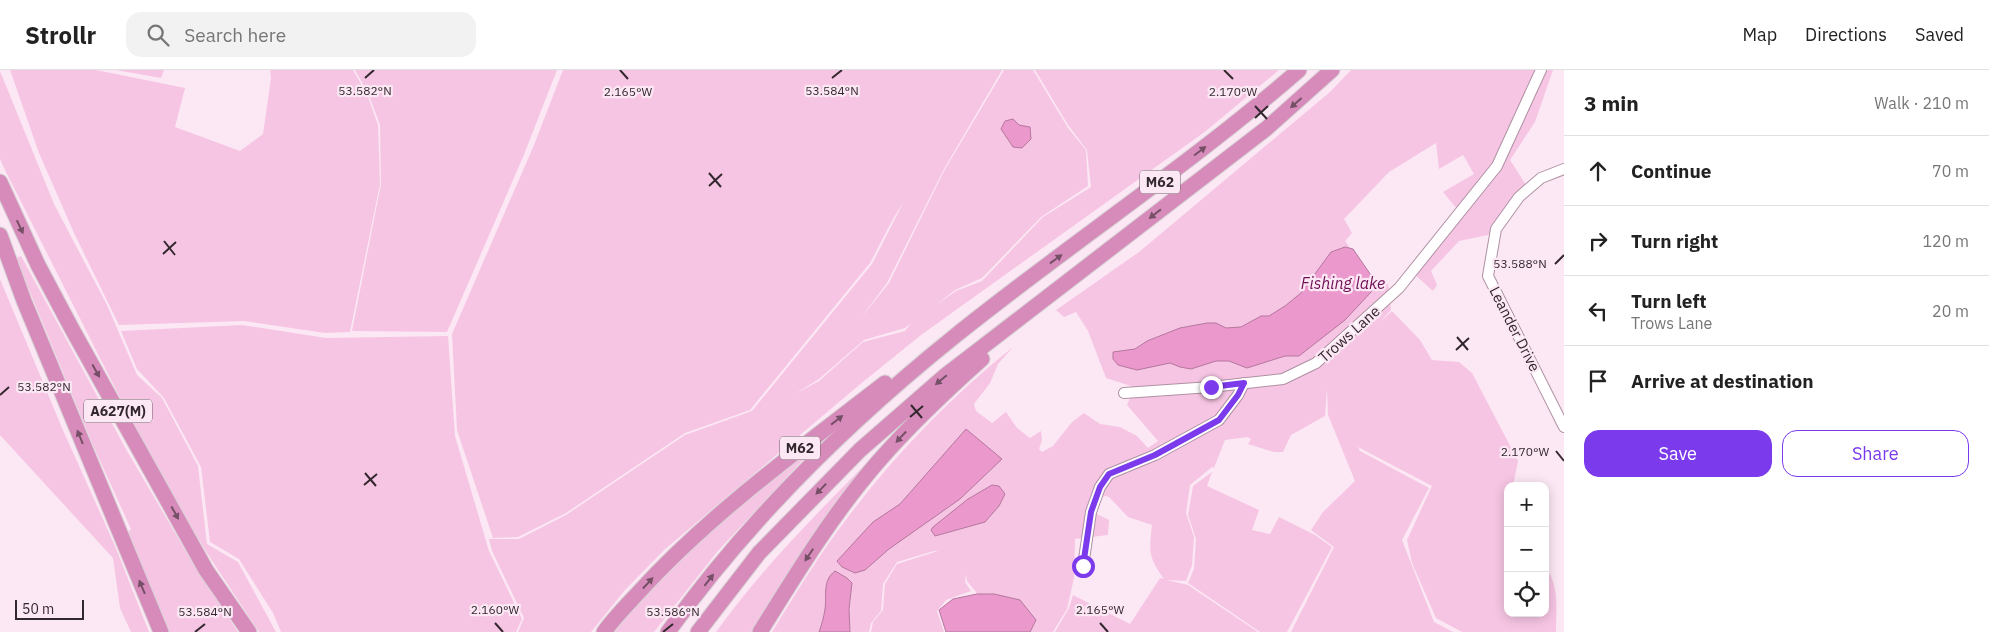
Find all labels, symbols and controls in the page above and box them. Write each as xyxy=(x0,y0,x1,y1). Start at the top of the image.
search box xyxy=(126,12,476,57)
text: Strollr xyxy=(25,19,96,51)
icon: search xyxy=(144,21,172,49)
text: Search here xyxy=(184,23,286,47)
text: Map xyxy=(1742,23,1777,46)
text: Directions xyxy=(1805,23,1887,46)
text: Saved xyxy=(1915,23,1964,46)
text: 53.582°N xyxy=(338,83,392,98)
text: 53.584°N xyxy=(805,83,859,98)
text: 2.165°W xyxy=(604,84,652,99)
text: 2.170°W xyxy=(1209,84,1257,99)
text: 3 min xyxy=(1584,89,1639,117)
text: Walk · 210 m xyxy=(1874,93,1969,113)
one-way arrow xyxy=(1291,97,1303,109)
one-way arrow xyxy=(1193,146,1207,156)
icon: ahead xyxy=(1584,157,1612,185)
text: Continue xyxy=(1631,159,1711,183)
text: 70 m xyxy=(1932,161,1969,181)
road number: M62 xyxy=(1140,170,1180,194)
one-way arrow xyxy=(1149,209,1162,220)
one-way arrow xyxy=(17,220,25,234)
icon: right xyxy=(1584,227,1612,255)
text: Turn right xyxy=(1631,229,1718,253)
text: 120 m xyxy=(1922,231,1969,251)
one-way arrow xyxy=(1049,254,1063,264)
text: 53.588°N xyxy=(1493,256,1547,271)
water label: Fishing lake xyxy=(1301,273,1385,293)
street label: Leander Drive xyxy=(1485,283,1545,375)
text: Turn left xyxy=(1631,289,1707,313)
icon: left xyxy=(1584,297,1612,325)
street label: Trows Lane xyxy=(1314,301,1384,367)
text: 20 m xyxy=(1932,301,1969,321)
text: Trows Lane xyxy=(1631,313,1712,333)
one-way arrow xyxy=(91,364,100,377)
icon: arrive xyxy=(1584,367,1612,395)
text: Arrive at destination xyxy=(1631,369,1814,393)
one-way arrow xyxy=(935,374,947,385)
route end xyxy=(1200,376,1223,399)
text: 53.582°N xyxy=(17,379,71,394)
road number: A627(M) xyxy=(84,400,152,422)
one-way arrow xyxy=(830,415,844,425)
one-way arrow xyxy=(75,430,83,444)
one-way arrow xyxy=(895,430,907,442)
button: Save xyxy=(1584,430,1772,477)
button: Share xyxy=(1782,430,1969,477)
road number: M62 xyxy=(780,436,820,459)
text: 2.170°W xyxy=(1501,444,1549,459)
map controls xyxy=(1504,482,1549,617)
button: + xyxy=(1504,482,1549,527)
one-way arrow xyxy=(815,483,827,495)
one-way arrow xyxy=(170,506,179,519)
button: − xyxy=(1504,527,1549,572)
one-way arrow xyxy=(804,548,813,562)
route start xyxy=(1072,555,1095,578)
button: locate xyxy=(1504,572,1549,617)
one-way arrow xyxy=(703,573,714,586)
one-way arrow xyxy=(642,577,654,589)
one-way arrow xyxy=(138,579,146,594)
scale bar xyxy=(15,597,84,620)
text: 50 m xyxy=(22,600,54,618)
text: 2.160°W xyxy=(471,602,519,617)
text: 2.165°W xyxy=(1076,602,1124,617)
text: 53.584°N xyxy=(178,604,232,619)
text: 53.586°N xyxy=(646,604,700,619)

